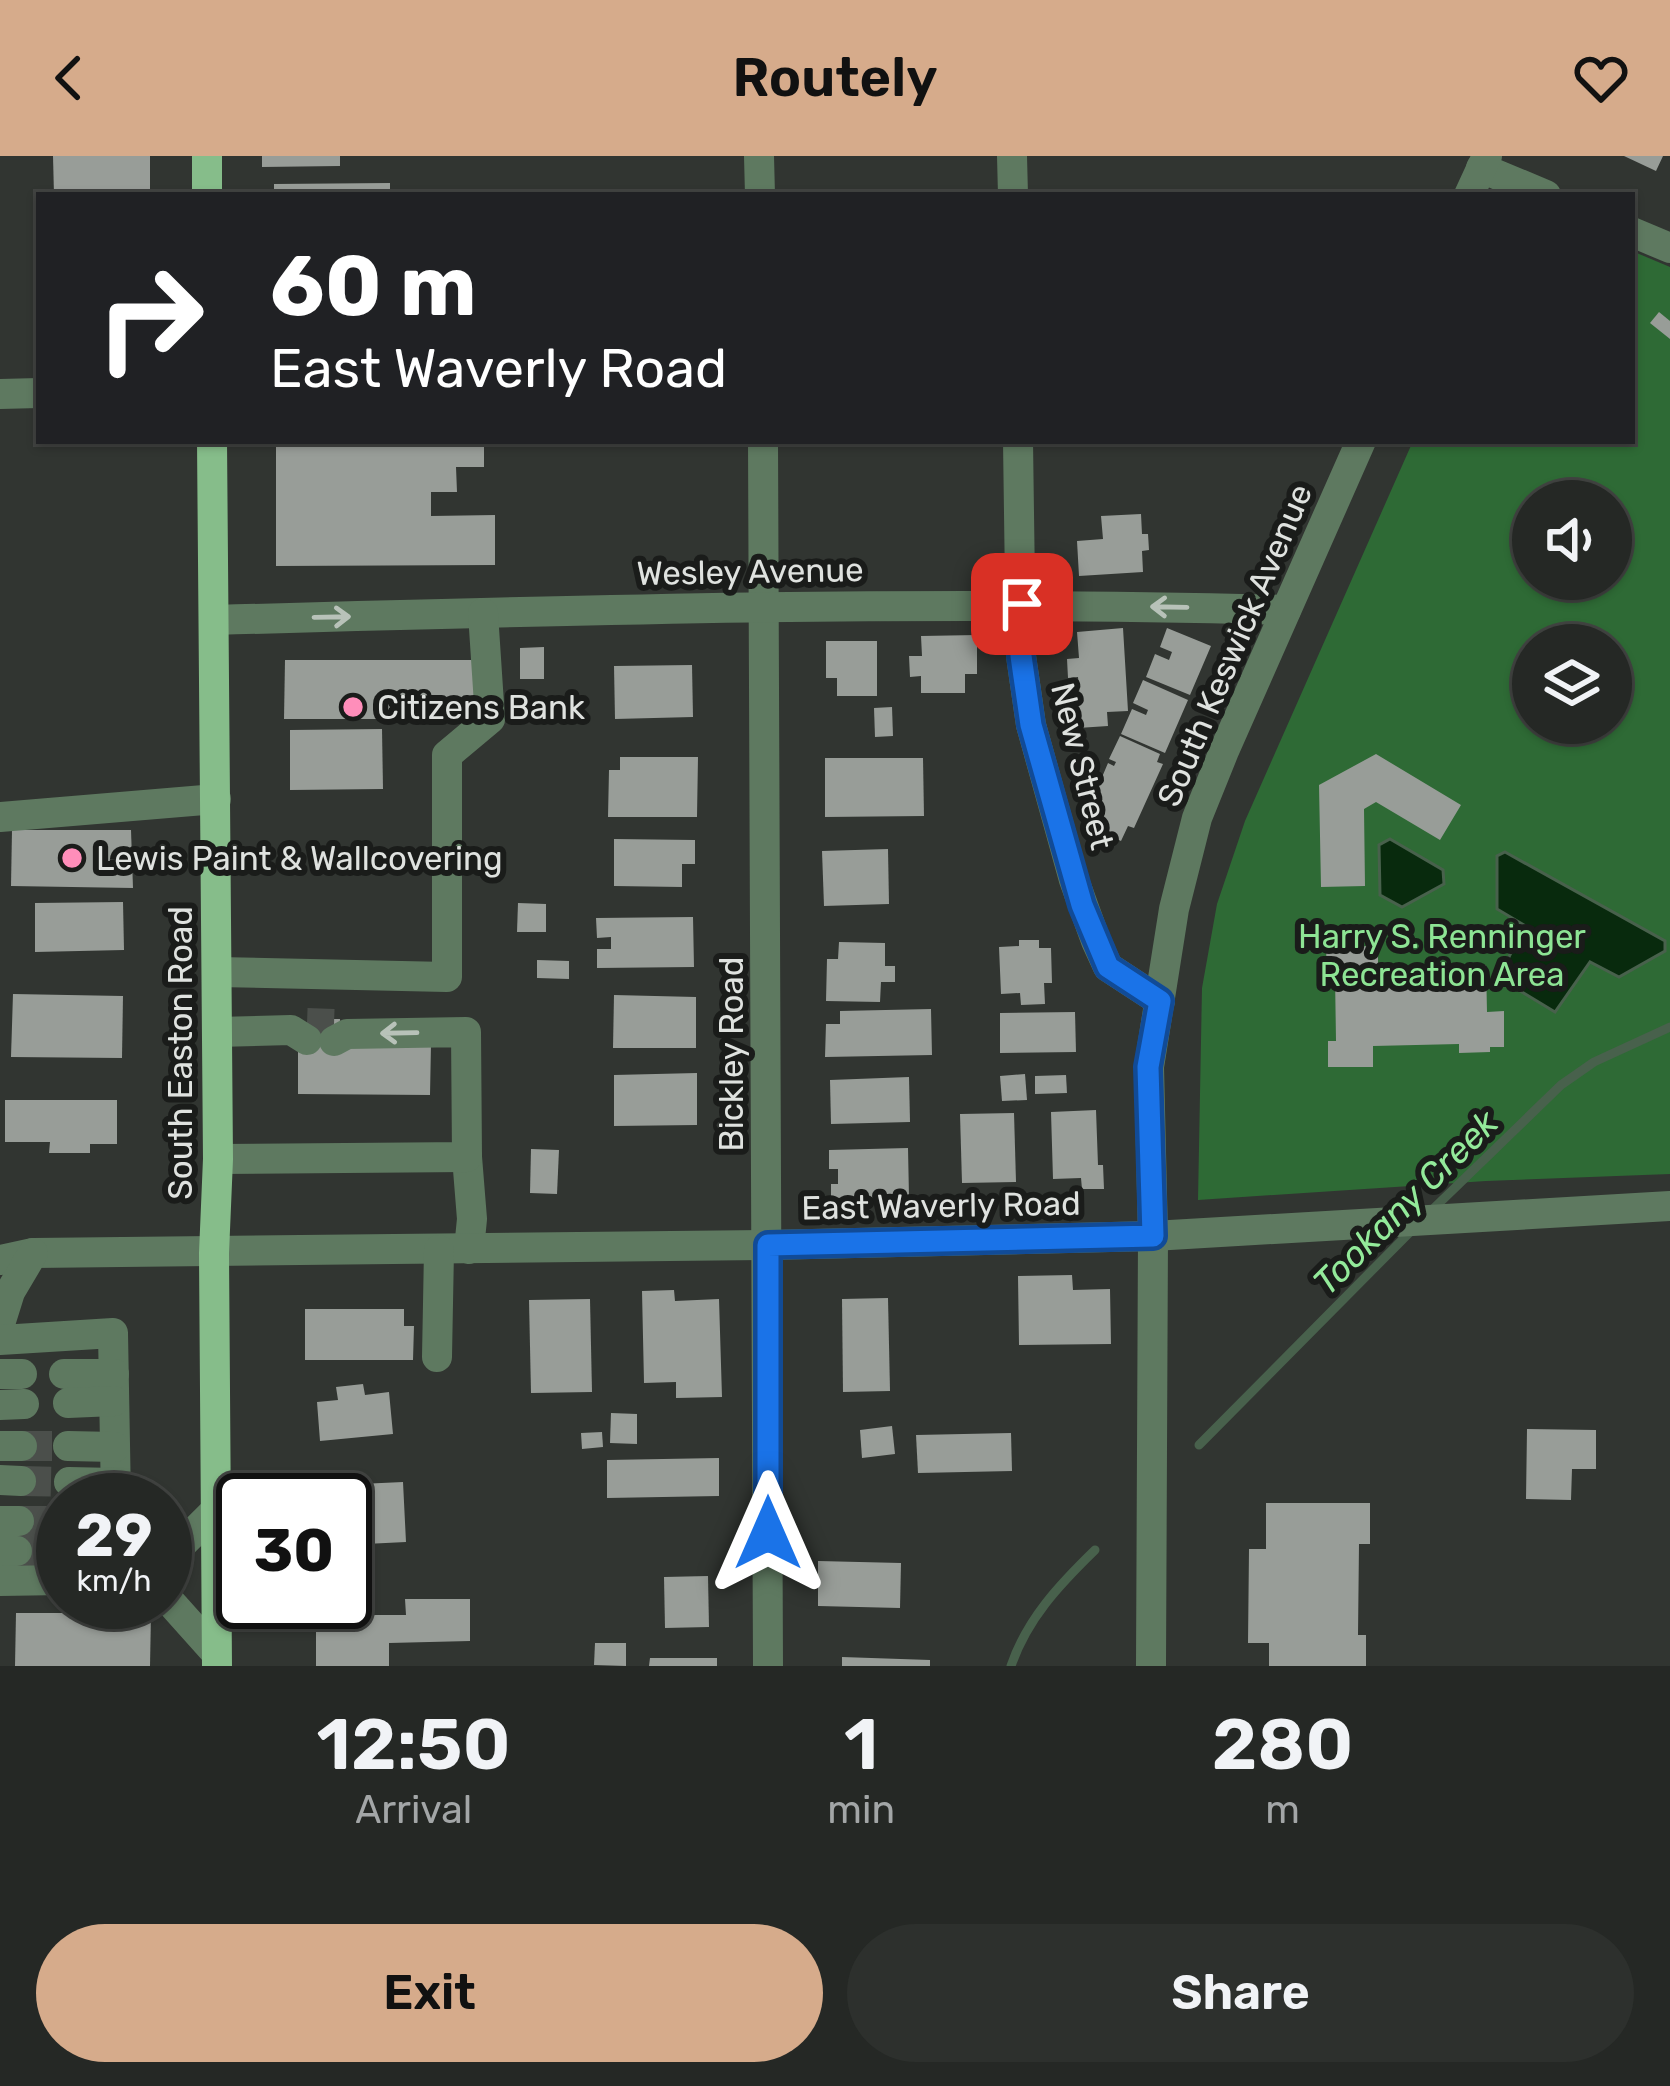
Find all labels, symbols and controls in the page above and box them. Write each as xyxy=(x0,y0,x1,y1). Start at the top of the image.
icon: back xyxy=(36,45,102,111)
icon: heart xyxy=(1568,45,1634,111)
text: Routely xyxy=(732,46,938,110)
text: 60 m xyxy=(270,236,477,336)
icon: right xyxy=(72,240,228,396)
text: East Waverly Road xyxy=(270,337,727,401)
street label: South Keswick Avenue xyxy=(1149,478,1320,812)
map controls xyxy=(1512,480,1632,744)
button: sound xyxy=(1512,480,1632,600)
street label: Wesley Avenue xyxy=(636,550,864,593)
pin xyxy=(971,553,1073,655)
icon: arrive xyxy=(989,571,1055,637)
one-way arrow xyxy=(1150,596,1189,619)
one-way arrow xyxy=(312,605,351,628)
button: layers xyxy=(1512,624,1632,744)
street label: New Street xyxy=(1043,679,1122,853)
place label: Citizens Bank xyxy=(377,688,585,727)
marker: Citizens Bank xyxy=(340,694,366,720)
place label: Lewis Paint & Wallcovering xyxy=(96,839,503,878)
marker: Lewis Paint & Wallcovering xyxy=(59,845,85,871)
street label: South Easton Road xyxy=(161,906,200,1200)
park label: Harry S. Renninger Recreation Area xyxy=(1298,917,1586,994)
street label: Bickley Road xyxy=(712,957,751,1151)
one-way arrow xyxy=(380,1022,419,1044)
water label: Tookany Creek xyxy=(1304,1101,1507,1304)
street label: East Waverly Road xyxy=(801,1184,1081,1227)
position arrow xyxy=(705,1470,831,1596)
speed limit sign: 30 xyxy=(216,1473,372,1629)
text: 29 xyxy=(75,1500,153,1571)
text: km/h xyxy=(77,1563,151,1599)
text: 12:50 xyxy=(317,1702,511,1787)
text: 1 xyxy=(844,1702,878,1787)
text: 280 xyxy=(1212,1702,1353,1787)
text: Arrival xyxy=(355,1787,472,1833)
text: min xyxy=(827,1787,895,1833)
text: m xyxy=(1265,1787,1300,1833)
button: Exit xyxy=(36,1924,823,2062)
button: Share xyxy=(847,1924,1634,2062)

